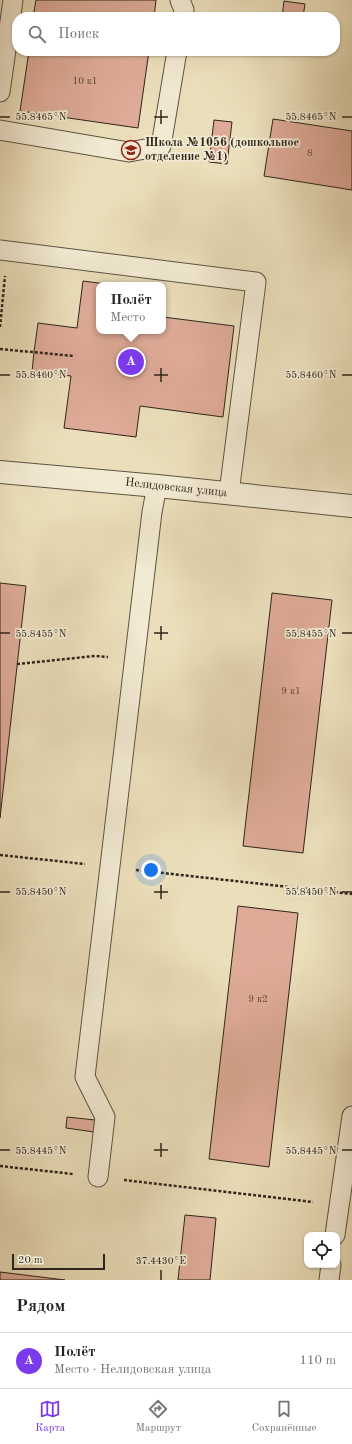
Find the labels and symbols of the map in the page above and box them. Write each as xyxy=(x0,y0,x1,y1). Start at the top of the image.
house number: 10 к1 xyxy=(72,76,98,86)
text: 55.8465°N xyxy=(15,112,67,122)
text: 55.8465°N xyxy=(285,112,337,122)
place label: Школа №1056 (дошкольное отделение №1) xyxy=(145,136,300,163)
school or university icon: Школа №1056 (дошкольное отделение №1) xyxy=(120,139,142,161)
house number: 8 xyxy=(307,148,313,158)
pin: A xyxy=(118,347,144,377)
text: 55.8460°N xyxy=(15,370,67,380)
text: 55.8460°N xyxy=(285,370,337,380)
street label: Нелидовская улица xyxy=(124,477,228,499)
text: 55.8455°N xyxy=(15,629,67,639)
text: 55.8455°N xyxy=(285,629,337,639)
house number: 9 к1 xyxy=(281,686,301,696)
your location xyxy=(141,860,161,880)
text: 55.8450°N xyxy=(15,887,67,897)
text: 55.8450°N xyxy=(285,887,337,897)
house number: 9 к2 xyxy=(248,994,268,1004)
text: 55.8445°N xyxy=(15,1146,67,1156)
text: 55.8445°N xyxy=(285,1146,337,1156)
scale bar xyxy=(12,1252,105,1271)
text: 37.4430°E xyxy=(136,1256,186,1266)

